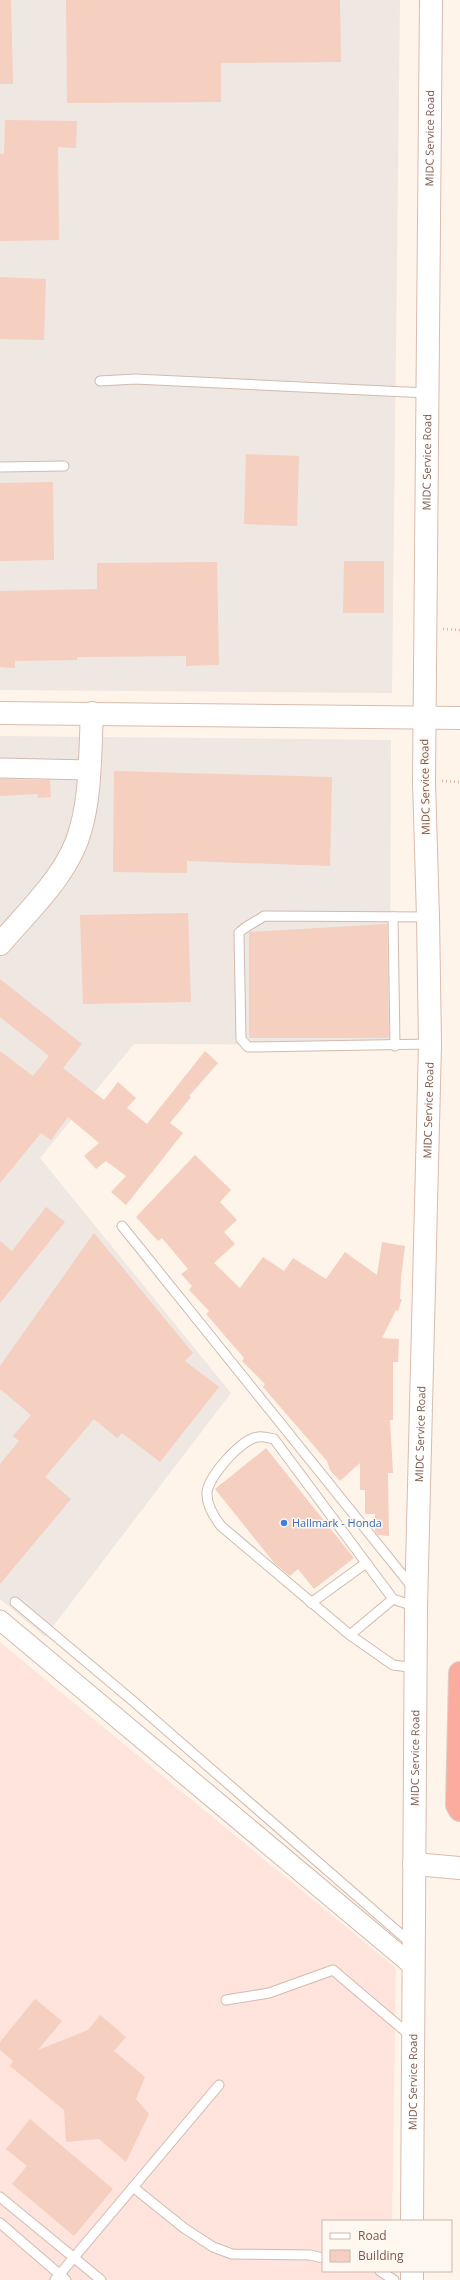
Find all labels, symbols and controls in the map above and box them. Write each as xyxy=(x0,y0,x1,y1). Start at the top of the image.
street label: MIDC Service Road xyxy=(421,90,437,187)
street label: MIDC Service Road xyxy=(418,414,434,511)
street label: MIDC Service Road xyxy=(416,739,433,835)
street label: MIDC Service Road xyxy=(419,1062,437,1159)
street label: MIDC Service Road xyxy=(411,1386,428,1482)
place label: Hallmark - Honda xyxy=(292,1515,382,1530)
marker: Hallmark - Honda xyxy=(279,1518,289,1528)
street label: MIDC Service Road xyxy=(407,1710,422,1806)
street label: MIDC Service Road xyxy=(405,2034,420,2130)
legend xyxy=(322,2220,452,2272)
text: Road xyxy=(358,2227,387,2244)
text: Building xyxy=(358,2247,404,2264)

